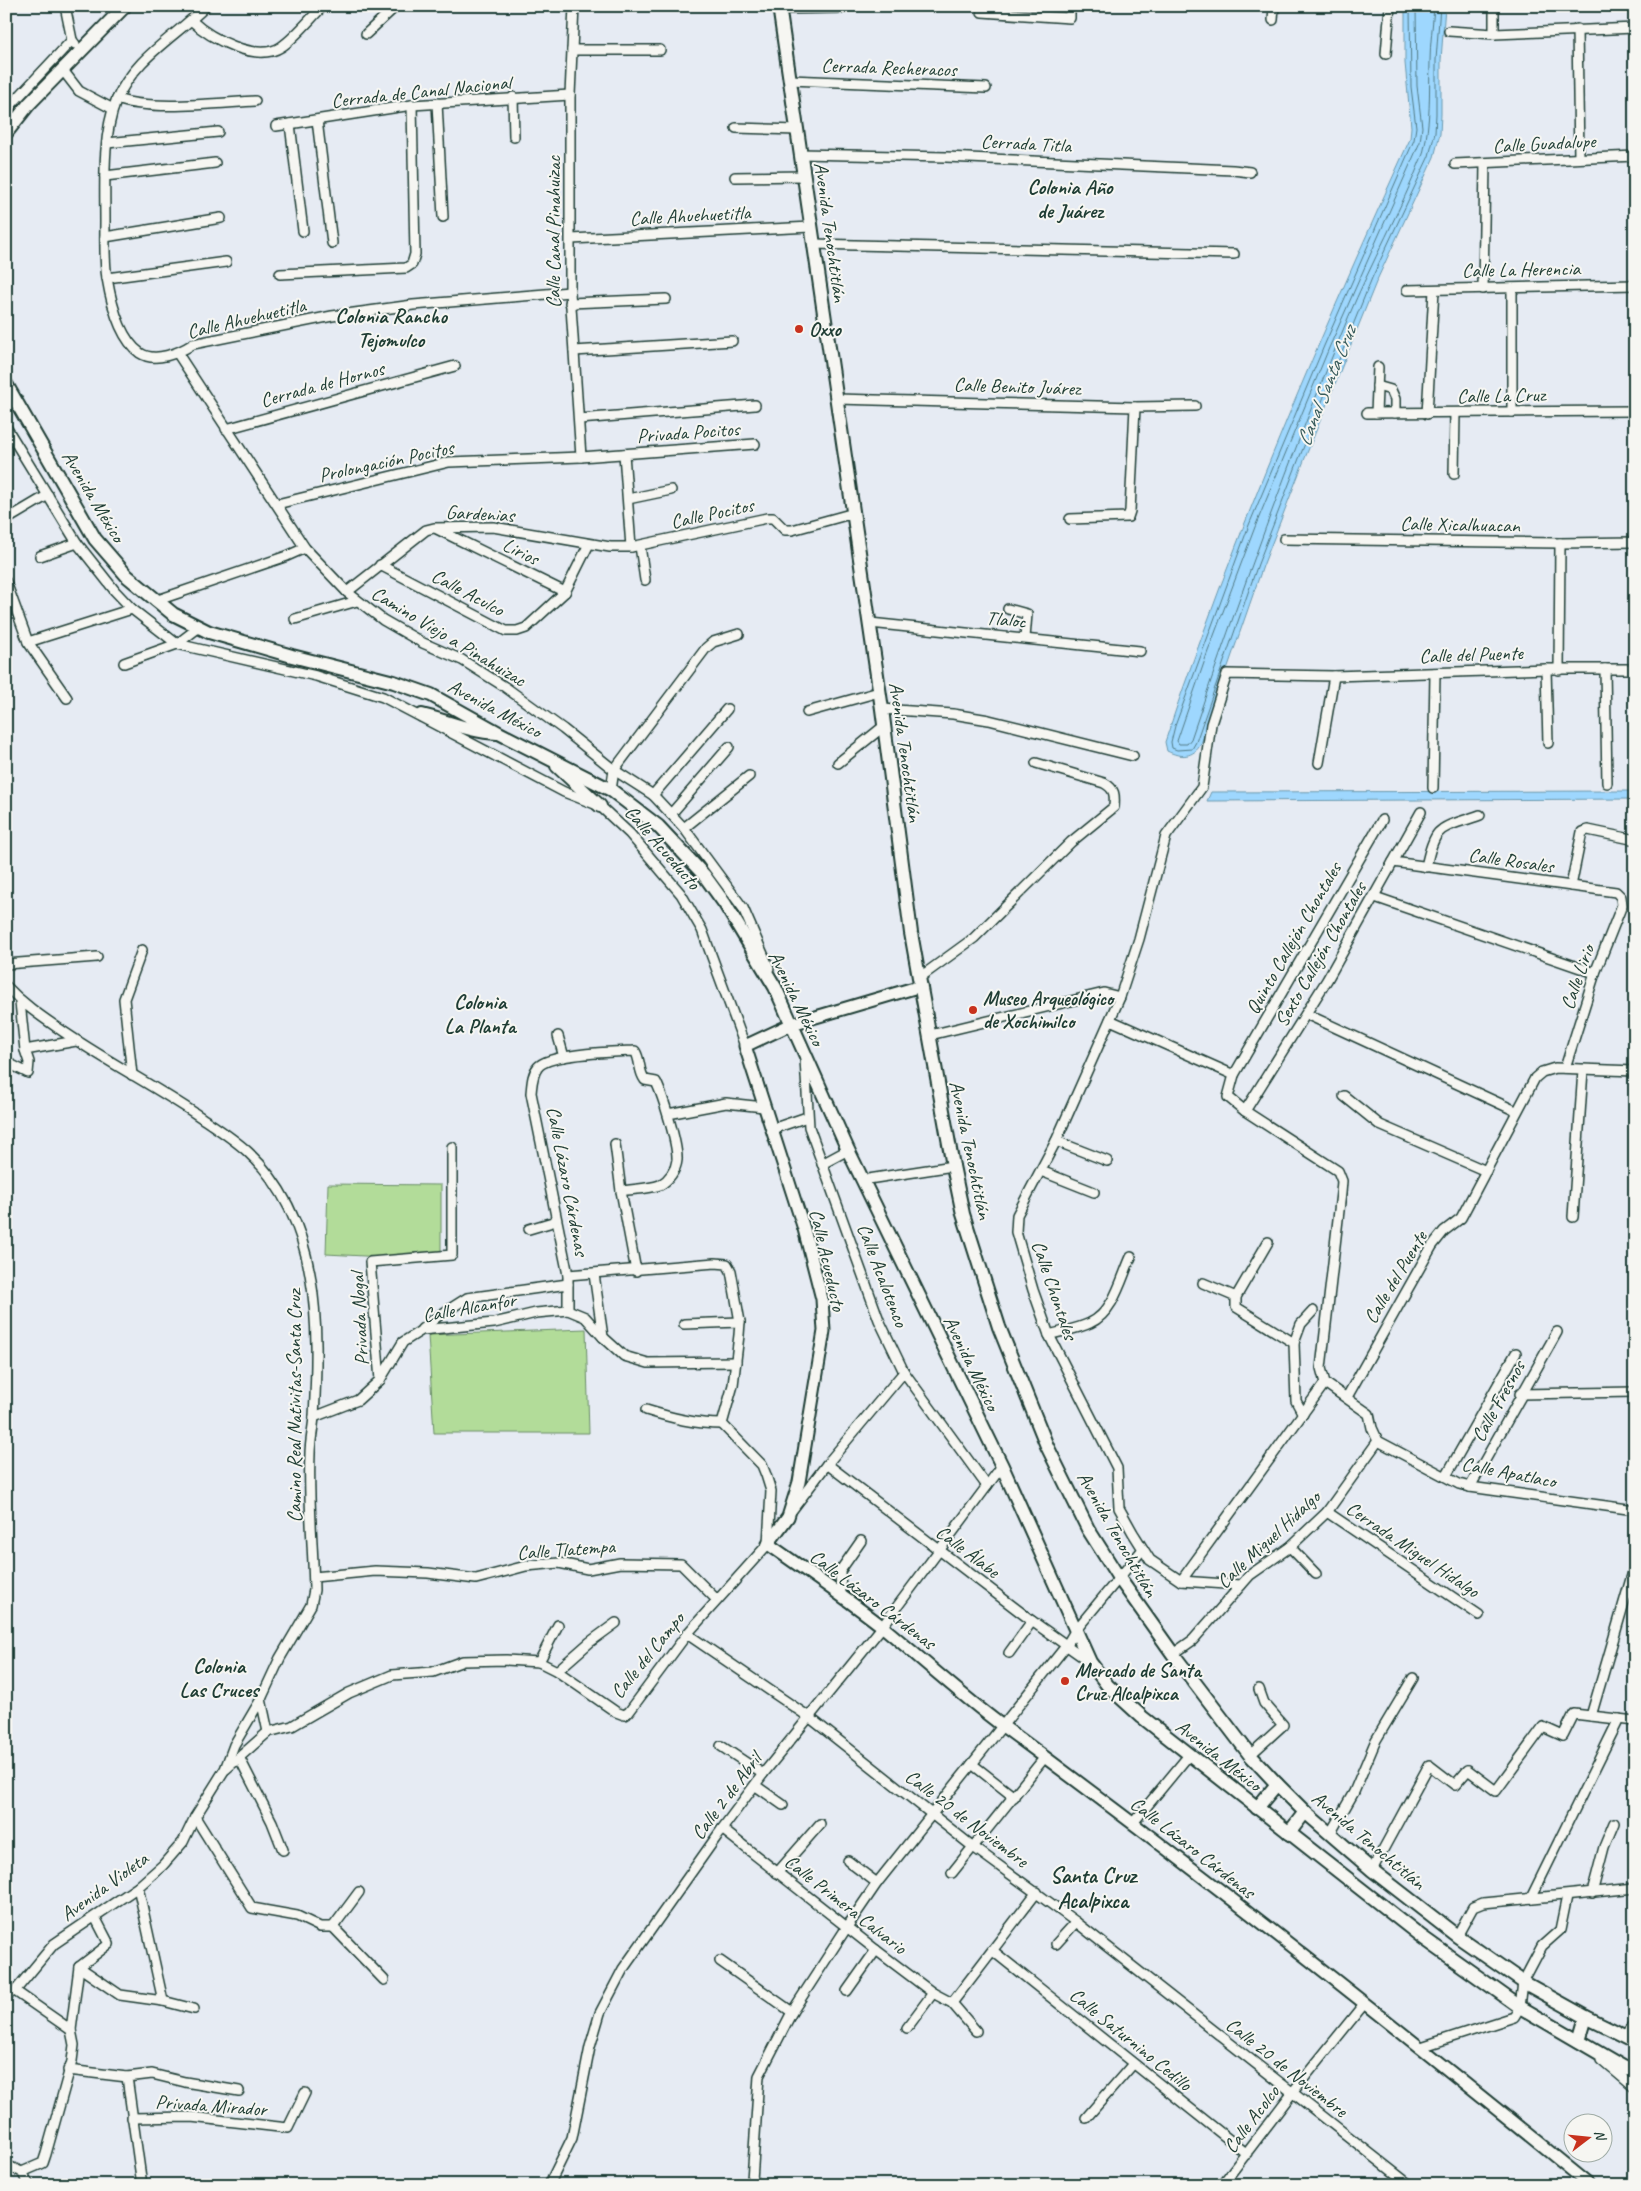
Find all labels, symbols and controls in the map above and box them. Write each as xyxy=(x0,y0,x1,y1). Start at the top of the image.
street label: Cerrada Recheracos xyxy=(821,53,959,82)
street label: Cerrada de Canal Nacional xyxy=(330,69,516,113)
street label: Calle Guadalupe xyxy=(1492,128,1598,159)
street label: Cerrada Titla xyxy=(980,129,1074,158)
street label: Calle Canal Pinahuizac xyxy=(541,155,566,308)
street label: Avenida Tenochtitlán xyxy=(808,161,853,305)
district label: Colonia Año de Juárez xyxy=(1028,174,1114,224)
street label: Calle Ahuehuetitla xyxy=(629,200,753,231)
street label: Calle La Herencia xyxy=(1462,256,1582,283)
street label: Calle Ahuehuetitla xyxy=(184,292,310,344)
district label: Colonia Rancho Tejomulco xyxy=(335,303,448,353)
place label: Oxxo xyxy=(809,317,842,342)
water label: Canal Santa Cruz xyxy=(1290,319,1363,450)
marker: Oxxo xyxy=(793,323,805,335)
street label: Cerrada de Hornos xyxy=(258,355,389,413)
street label: Calle Benito Juárez xyxy=(953,372,1082,401)
street label: Calle La Cruz xyxy=(1457,382,1547,409)
street label: Privada Pocitos xyxy=(636,416,742,449)
street label: Prolongación Pocitos xyxy=(317,435,458,488)
street label: Avenida México xyxy=(56,446,132,548)
street label: Calle Pocitos xyxy=(668,492,758,534)
street label: Gardenias xyxy=(445,499,517,528)
street label: Calle Xicalhuacan xyxy=(1400,511,1521,538)
street label: Lirios xyxy=(499,532,545,572)
street label: Calle Aculco xyxy=(427,563,509,622)
street label: Camino Viejo a Pinahuizac xyxy=(367,580,531,693)
street label: Tlaloc xyxy=(985,605,1027,634)
street label: Calle del Puente xyxy=(1419,640,1525,669)
street label: Avenida México xyxy=(444,673,548,744)
street label: Avenida Tenochtitlán xyxy=(883,681,928,825)
street label: Calle Acueducto xyxy=(619,800,707,895)
street label: Calle Rosales xyxy=(1467,842,1557,879)
street label: Quinto Callejón Chontales xyxy=(1240,856,1348,1019)
street label: Sexto Callejón Chontales xyxy=(1269,875,1373,1031)
street label: Calle Lirio xyxy=(1555,940,1601,1013)
street label: Avenida México xyxy=(763,947,831,1051)
place label: Museo Arqueológico de Xochimilco xyxy=(983,986,1115,1034)
district label: Colonia La Planta xyxy=(444,989,518,1039)
marker: Museo Arqueológico de Xochimilco xyxy=(967,1004,979,1016)
street label: Avenida Tenochtitlán xyxy=(944,1079,998,1223)
street label: Calle Lázaro Cárdenas xyxy=(541,1104,595,1260)
street label: Calle Acueducto xyxy=(804,1207,852,1314)
street label: Calle Acalotenco xyxy=(851,1220,914,1331)
street label: Calle del Puente xyxy=(1358,1225,1434,1328)
street label: Calle Chontales xyxy=(1026,1237,1084,1345)
street label: Privada Nogal xyxy=(344,1268,374,1366)
street label: Camino Real Nativitas-Santa Cruz xyxy=(282,1287,307,1523)
street label: Calle Alcanfor xyxy=(421,1287,519,1328)
street label: Avenida México xyxy=(938,1312,1006,1416)
street label: Calle Fresnos xyxy=(1466,1354,1532,1446)
street label: Calle Apatlaco xyxy=(1460,1451,1560,1494)
street label: Avenida Tenochtitlán xyxy=(1072,1467,1164,1602)
street label: Calle Miguel Hidalgo xyxy=(1211,1484,1327,1594)
street label: Cerrada Miguel Hidalgo xyxy=(1341,1496,1485,1604)
street label: Calle Álabe xyxy=(931,1519,1006,1584)
street label: Calle Tlatempa xyxy=(516,1533,618,1565)
street label: Calle Lázaro Cárdenas xyxy=(805,1544,942,1656)
street label: Calle del Campo xyxy=(605,1606,691,1704)
district label: Colonia Las Cruces xyxy=(180,1653,261,1703)
place label: Mercado de Santa Cruz Alcalpixca xyxy=(1075,1658,1202,1706)
marker: Mercado de Santa Cruz Alcalpixca xyxy=(1059,1675,1071,1687)
street label: Avenida México xyxy=(1171,1714,1268,1798)
street label: Calle 2 de Abril xyxy=(686,1745,769,1845)
street label: Calle 20 de Noviembre xyxy=(900,1764,1034,1874)
street label: Avenida Tenochtitlán xyxy=(1307,1786,1431,1896)
street label: Calle Lázaro Cárdenas xyxy=(1125,1791,1262,1905)
street label: Avenida Violeta xyxy=(55,1845,154,1927)
street label: Calle Primera Calvario xyxy=(780,1849,913,1961)
district label: Santa Cruz Acalpixca xyxy=(1050,1862,1139,1915)
street label: Calle Saturnino Cedillo xyxy=(1064,1982,1198,2097)
street label: Calle 20 de Noviembre xyxy=(1221,2012,1354,2124)
street label: Calle Acolco xyxy=(1218,2080,1286,2158)
street label: Privada Mirador xyxy=(154,2089,269,2122)
north arrow xyxy=(1564,2114,1614,2164)
text: N xyxy=(1591,2128,1610,2143)

